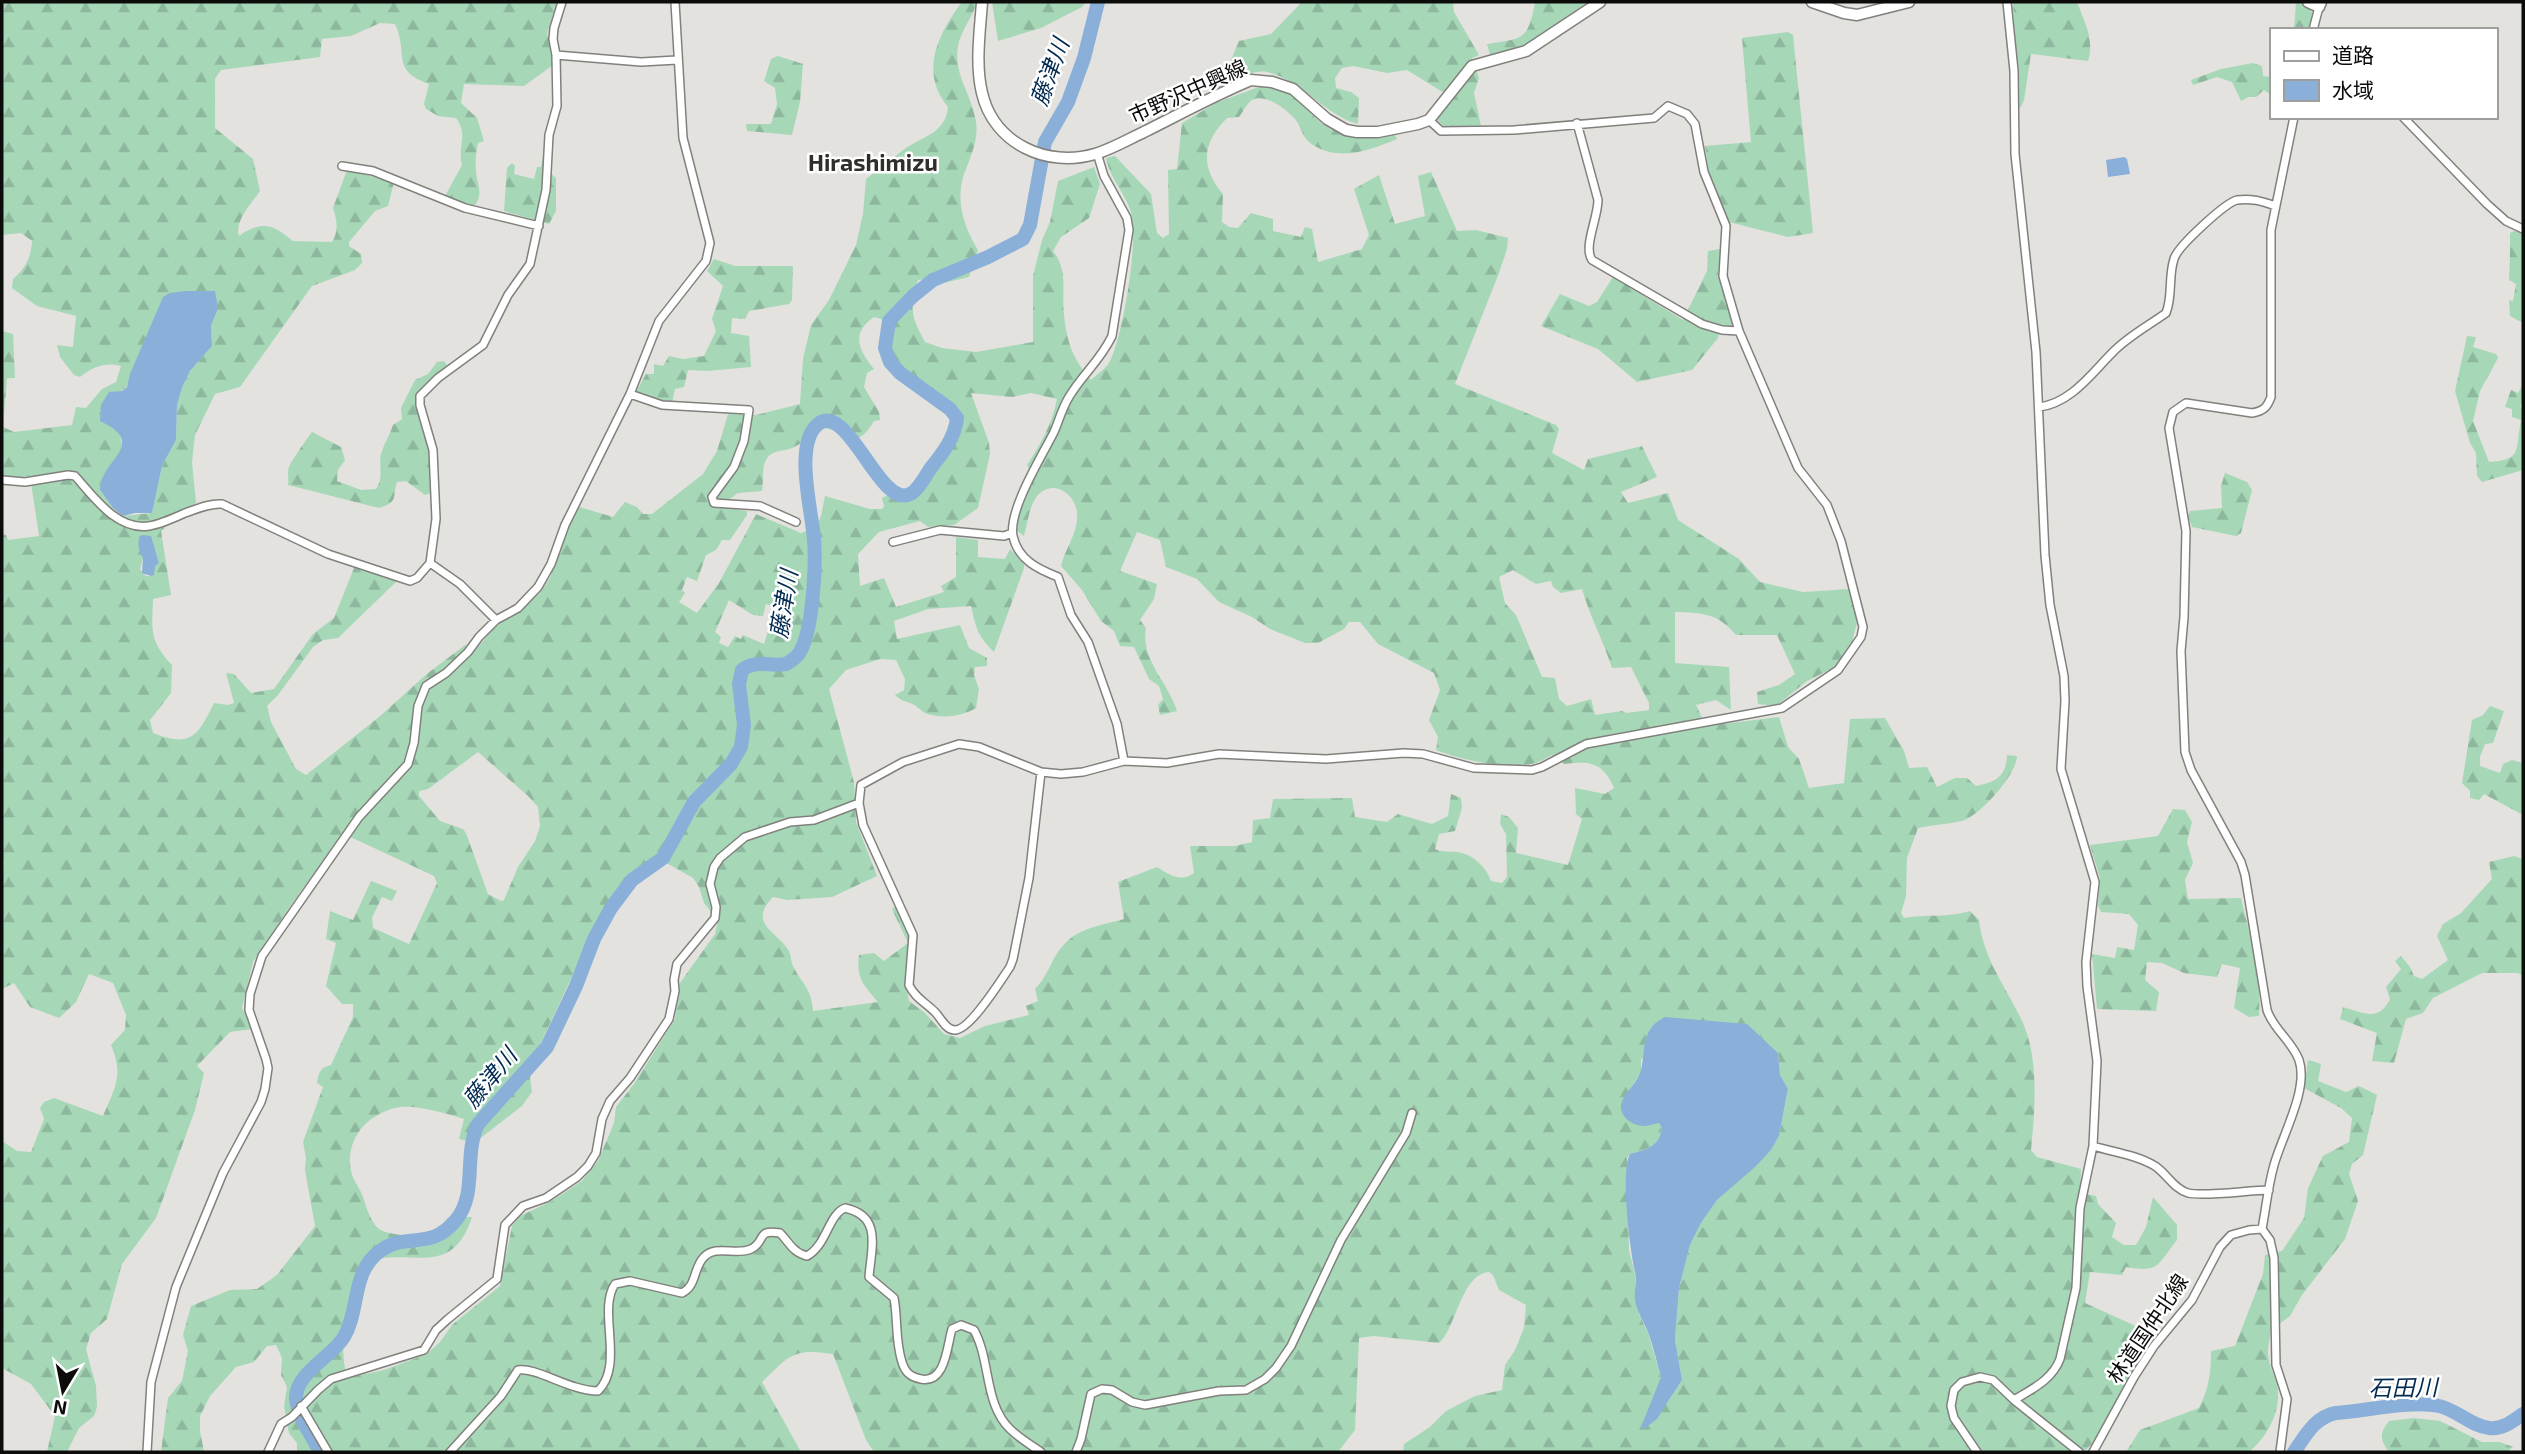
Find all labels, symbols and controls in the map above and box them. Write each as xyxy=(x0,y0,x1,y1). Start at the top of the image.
legend xyxy=(2270,28,2497,119)
water label: 藤津川 xyxy=(1024,32,1075,109)
text: 道路 xyxy=(2332,42,2374,67)
street label: 市野沢中興線 xyxy=(1125,54,1250,128)
text: 水域 xyxy=(2332,77,2374,102)
district label: Hirashimizu xyxy=(808,148,938,176)
water label: 藤津川 xyxy=(764,565,803,640)
water label: 藤津川 xyxy=(456,1040,524,1113)
street label: 林道国仲北線 xyxy=(2101,1269,2192,1387)
north arrow xyxy=(28,1356,98,1426)
water label: 石田川 xyxy=(2368,1372,2441,1402)
text: N xyxy=(51,1396,69,1421)

